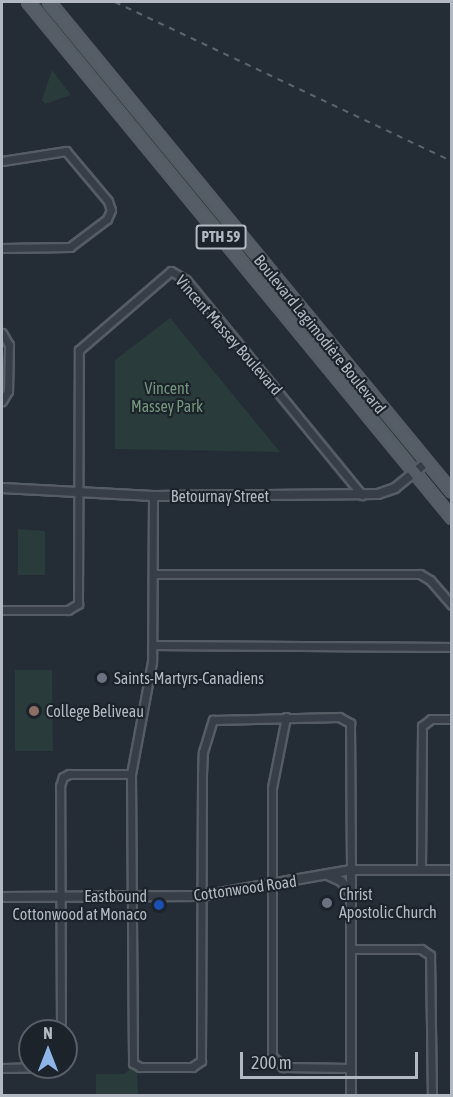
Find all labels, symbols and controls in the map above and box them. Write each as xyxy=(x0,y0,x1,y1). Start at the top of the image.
road number: PTH 59 xyxy=(196,225,246,249)
street label: Boulevard Lagimodière Boulevard xyxy=(250,251,390,417)
street label: Vincent Massey Boulevard xyxy=(172,271,286,399)
park label: Vincent Massey Park xyxy=(131,378,203,416)
street label: Betournay Street xyxy=(171,486,269,506)
place label: Saints-Martyrs-Canadiens xyxy=(114,668,264,688)
marker: Saints-Martyrs-Canadiens xyxy=(95,671,109,685)
place label: College Beliveau xyxy=(46,701,144,721)
marker: College Beliveau xyxy=(27,704,41,718)
street label: Cottonwood Road xyxy=(192,871,298,905)
place label: Christ Apostolic Church xyxy=(339,884,437,922)
place label: Eastbound Cottonwood at Monaco xyxy=(13,886,147,924)
marker: Christ Apostolic Church xyxy=(320,896,334,910)
marker: Eastbound Cottonwood at Monaco xyxy=(152,898,166,912)
north arrow xyxy=(18,1019,78,1079)
text: N xyxy=(43,1024,53,1042)
scale bar xyxy=(243,1040,422,1078)
text: 200 m xyxy=(251,1052,292,1073)

